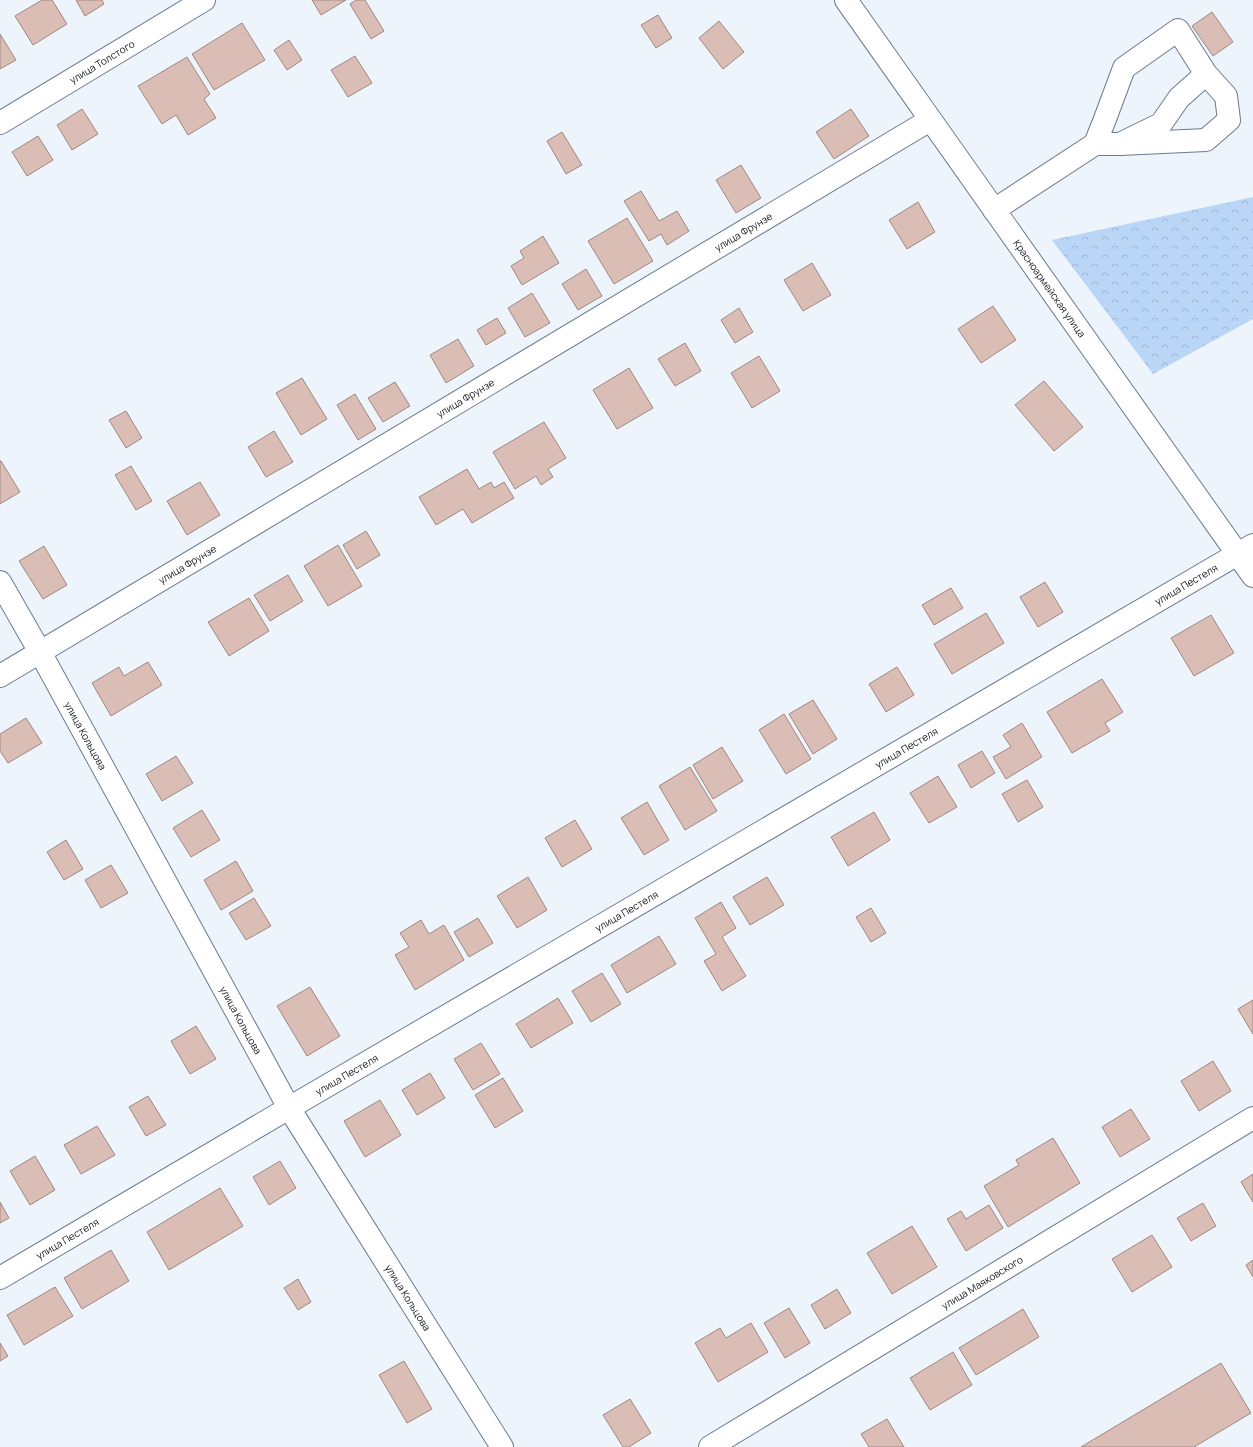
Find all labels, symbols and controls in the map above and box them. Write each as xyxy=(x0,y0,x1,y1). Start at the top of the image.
street label: улица Толстого xyxy=(67,36,137,87)
street label: улица Фрунзе xyxy=(712,209,775,254)
street label: Красноармейская улица xyxy=(1010,237,1089,340)
street label: улица Фрунзе xyxy=(434,375,497,421)
street label: улица Фрунзе xyxy=(155,541,219,587)
street label: улица Пестеля xyxy=(1152,560,1220,608)
street label: улица Кольцова xyxy=(61,699,110,772)
street label: улица Пестеля xyxy=(872,724,940,771)
street label: улица Пестеля xyxy=(592,887,660,935)
street label: улица Кольцова xyxy=(217,983,265,1057)
street label: улица Пестеля xyxy=(313,1050,381,1098)
street label: улица Пестеля xyxy=(33,1214,101,1262)
street label: улица Маяковского xyxy=(939,1252,1025,1312)
street label: улица Кольцова xyxy=(382,1262,434,1333)

